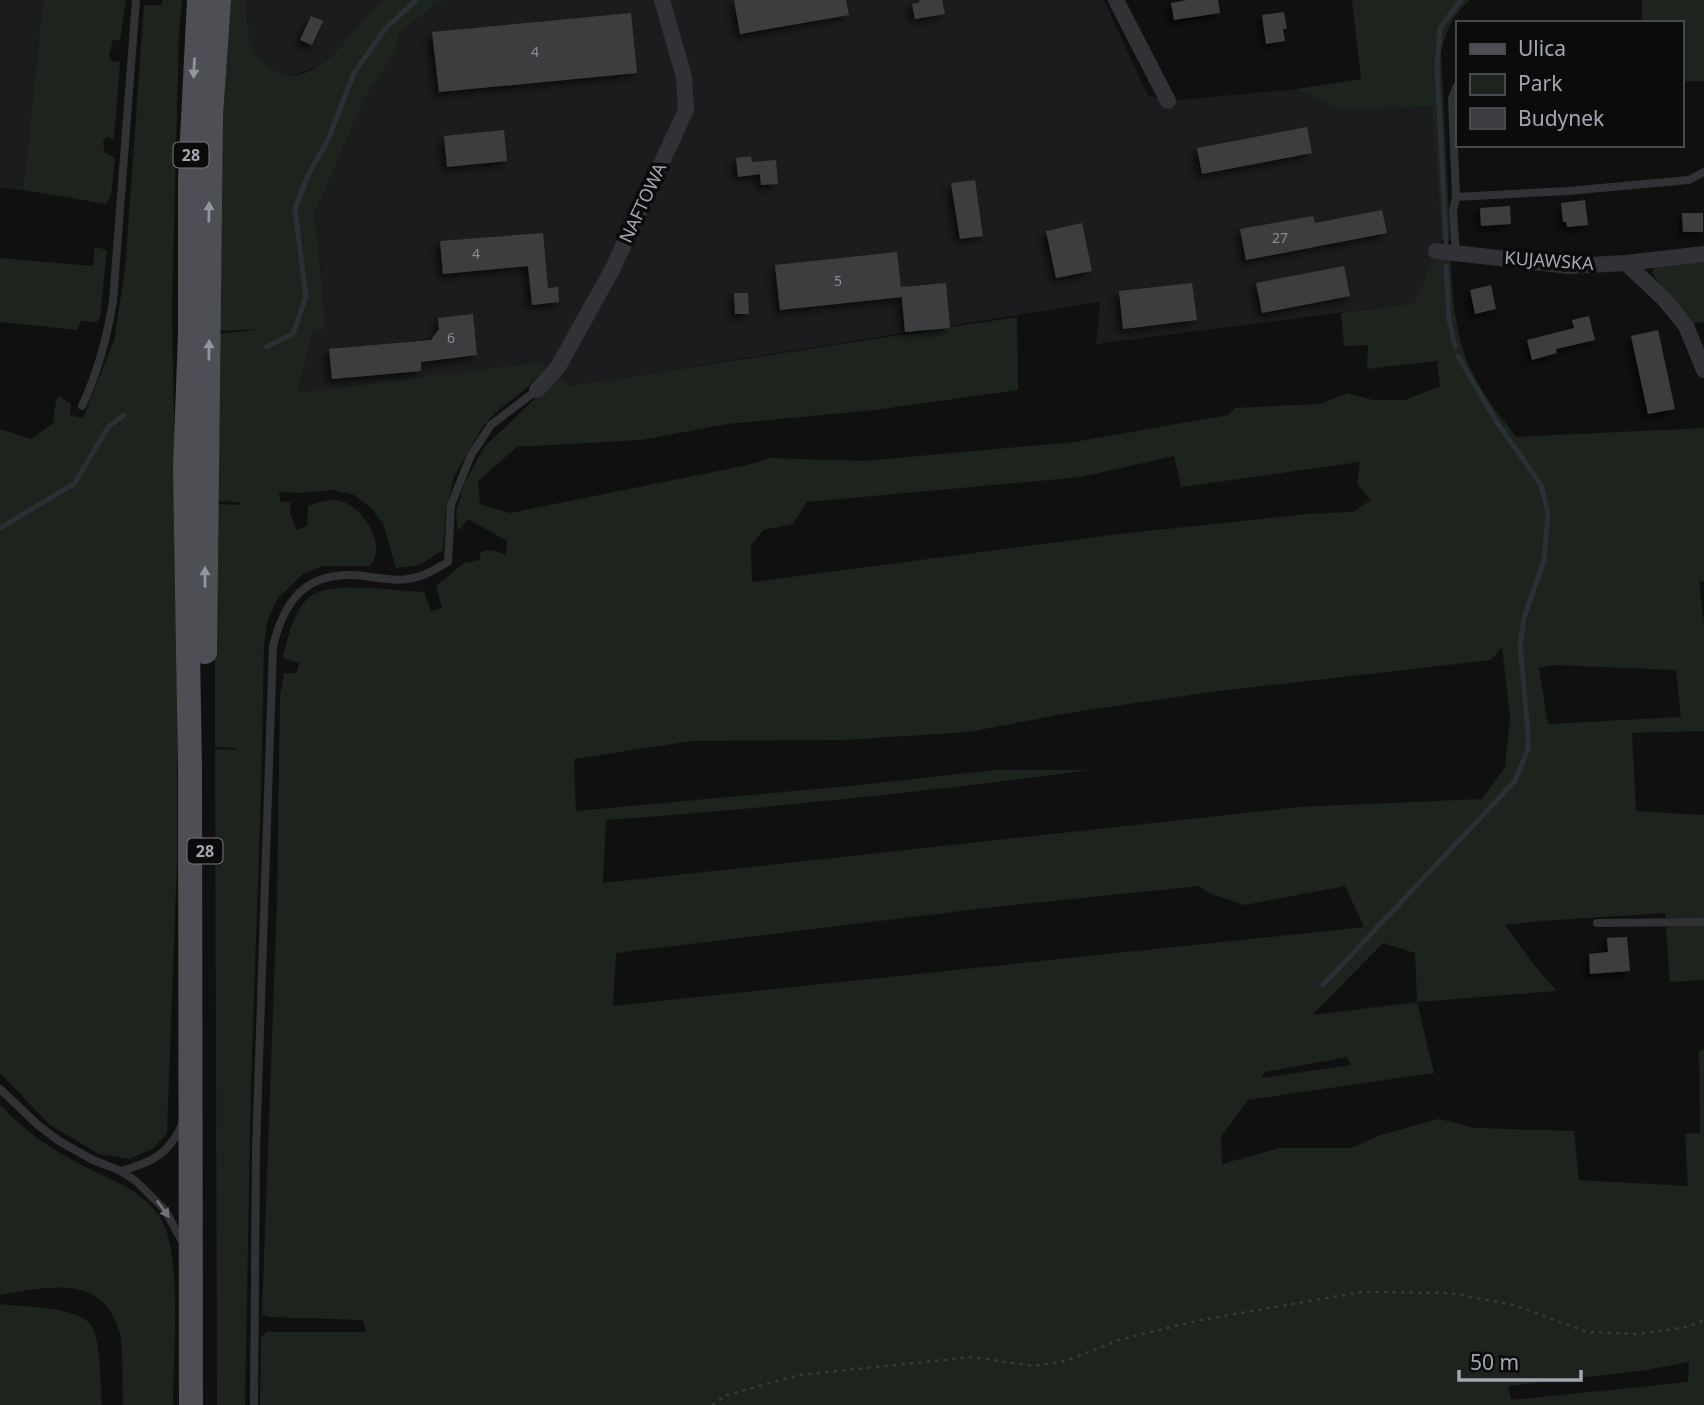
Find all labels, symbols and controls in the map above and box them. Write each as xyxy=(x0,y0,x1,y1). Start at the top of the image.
legend xyxy=(1456,21,1683,147)
text: Ulica xyxy=(1518,34,1566,62)
house number: 4 xyxy=(531,42,539,61)
one-way arrow xyxy=(188,57,199,79)
text: Park xyxy=(1518,69,1563,97)
text: Budynek xyxy=(1518,104,1605,132)
road number: 28 xyxy=(174,142,208,168)
street label: NAFTOWA xyxy=(613,158,671,246)
one-way arrow xyxy=(203,201,215,223)
house number: 27 xyxy=(1272,228,1288,247)
house number: 4 xyxy=(472,244,480,263)
street label: KUJAWSKA xyxy=(1504,245,1595,275)
house number: 5 xyxy=(834,271,842,290)
house number: 6 xyxy=(447,328,455,347)
one-way arrow xyxy=(203,339,214,361)
one-way arrow xyxy=(199,566,211,588)
road number: 28 xyxy=(188,838,222,864)
one-way arrow xyxy=(156,1200,170,1218)
scale bar xyxy=(1459,1338,1582,1382)
text: 50 m xyxy=(1470,1348,1519,1376)

